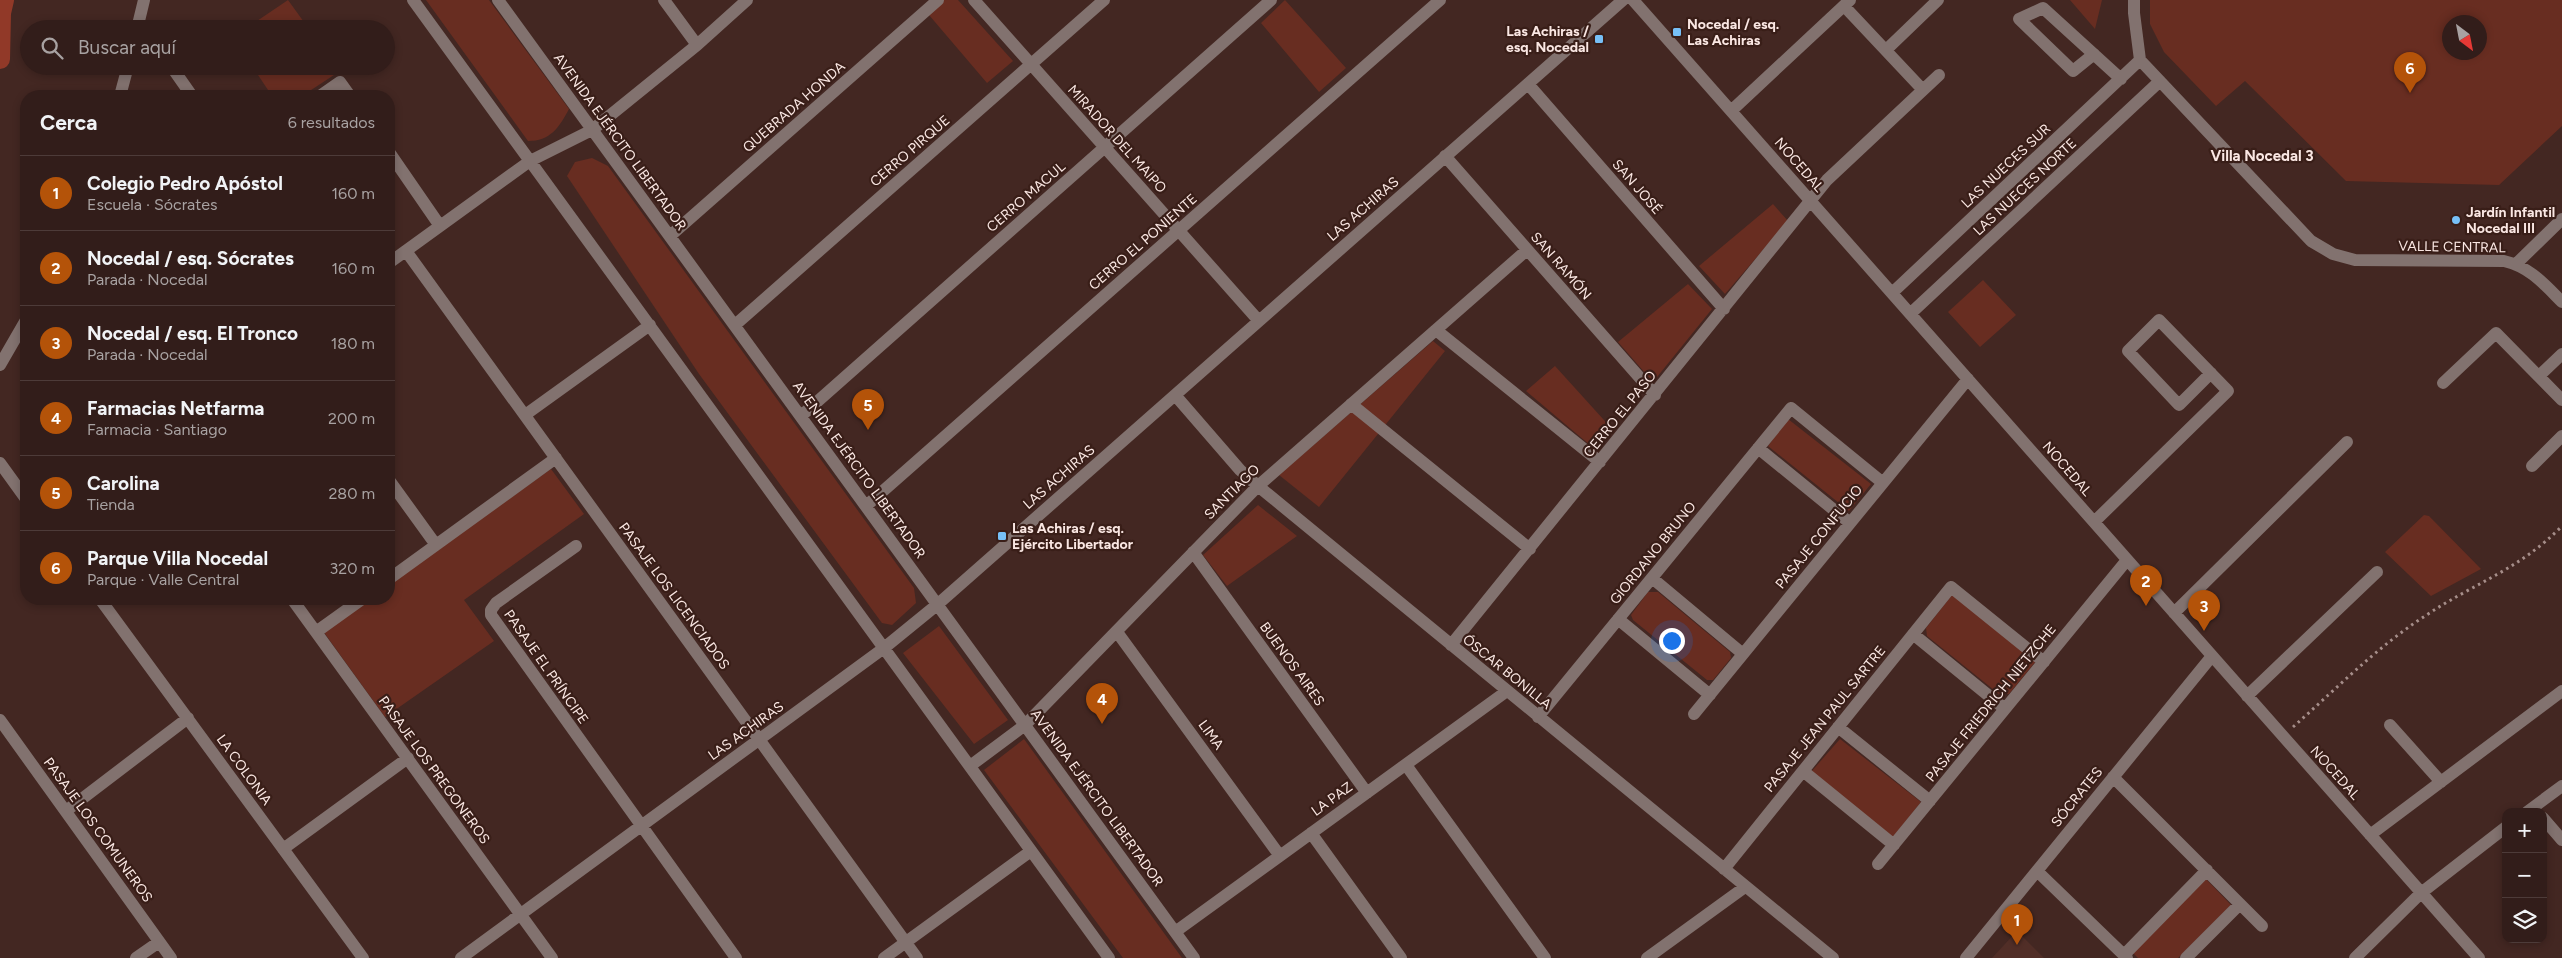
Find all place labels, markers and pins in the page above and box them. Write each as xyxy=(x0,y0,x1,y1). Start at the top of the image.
place label: Nocedal / esq. Las Achiras xyxy=(1687,16,1779,49)
place label: Las Achiras / esq. Nocedal xyxy=(1506,23,1589,56)
marker: Nocedal / esq. Las Achiras xyxy=(1671,26,1683,38)
marker: Las Achiras / esq. Nocedal xyxy=(1593,33,1605,45)
pin: 6 xyxy=(2394,52,2426,93)
place label: Jardín Infantil Nocedal III xyxy=(2466,204,2555,237)
marker: Jardín Infantil Nocedal III xyxy=(2450,214,2462,226)
pin: 5 xyxy=(852,389,884,430)
place label: Las Achiras / esq. Ejército Libertador xyxy=(1012,520,1134,553)
marker: Las Achiras / esq. Ejército Libertador xyxy=(996,530,1008,542)
pin: 2 xyxy=(2130,565,2162,606)
pin: 3 xyxy=(2188,590,2220,631)
pin: 4 xyxy=(1086,683,1118,724)
pin: 1 xyxy=(2001,904,2033,945)

